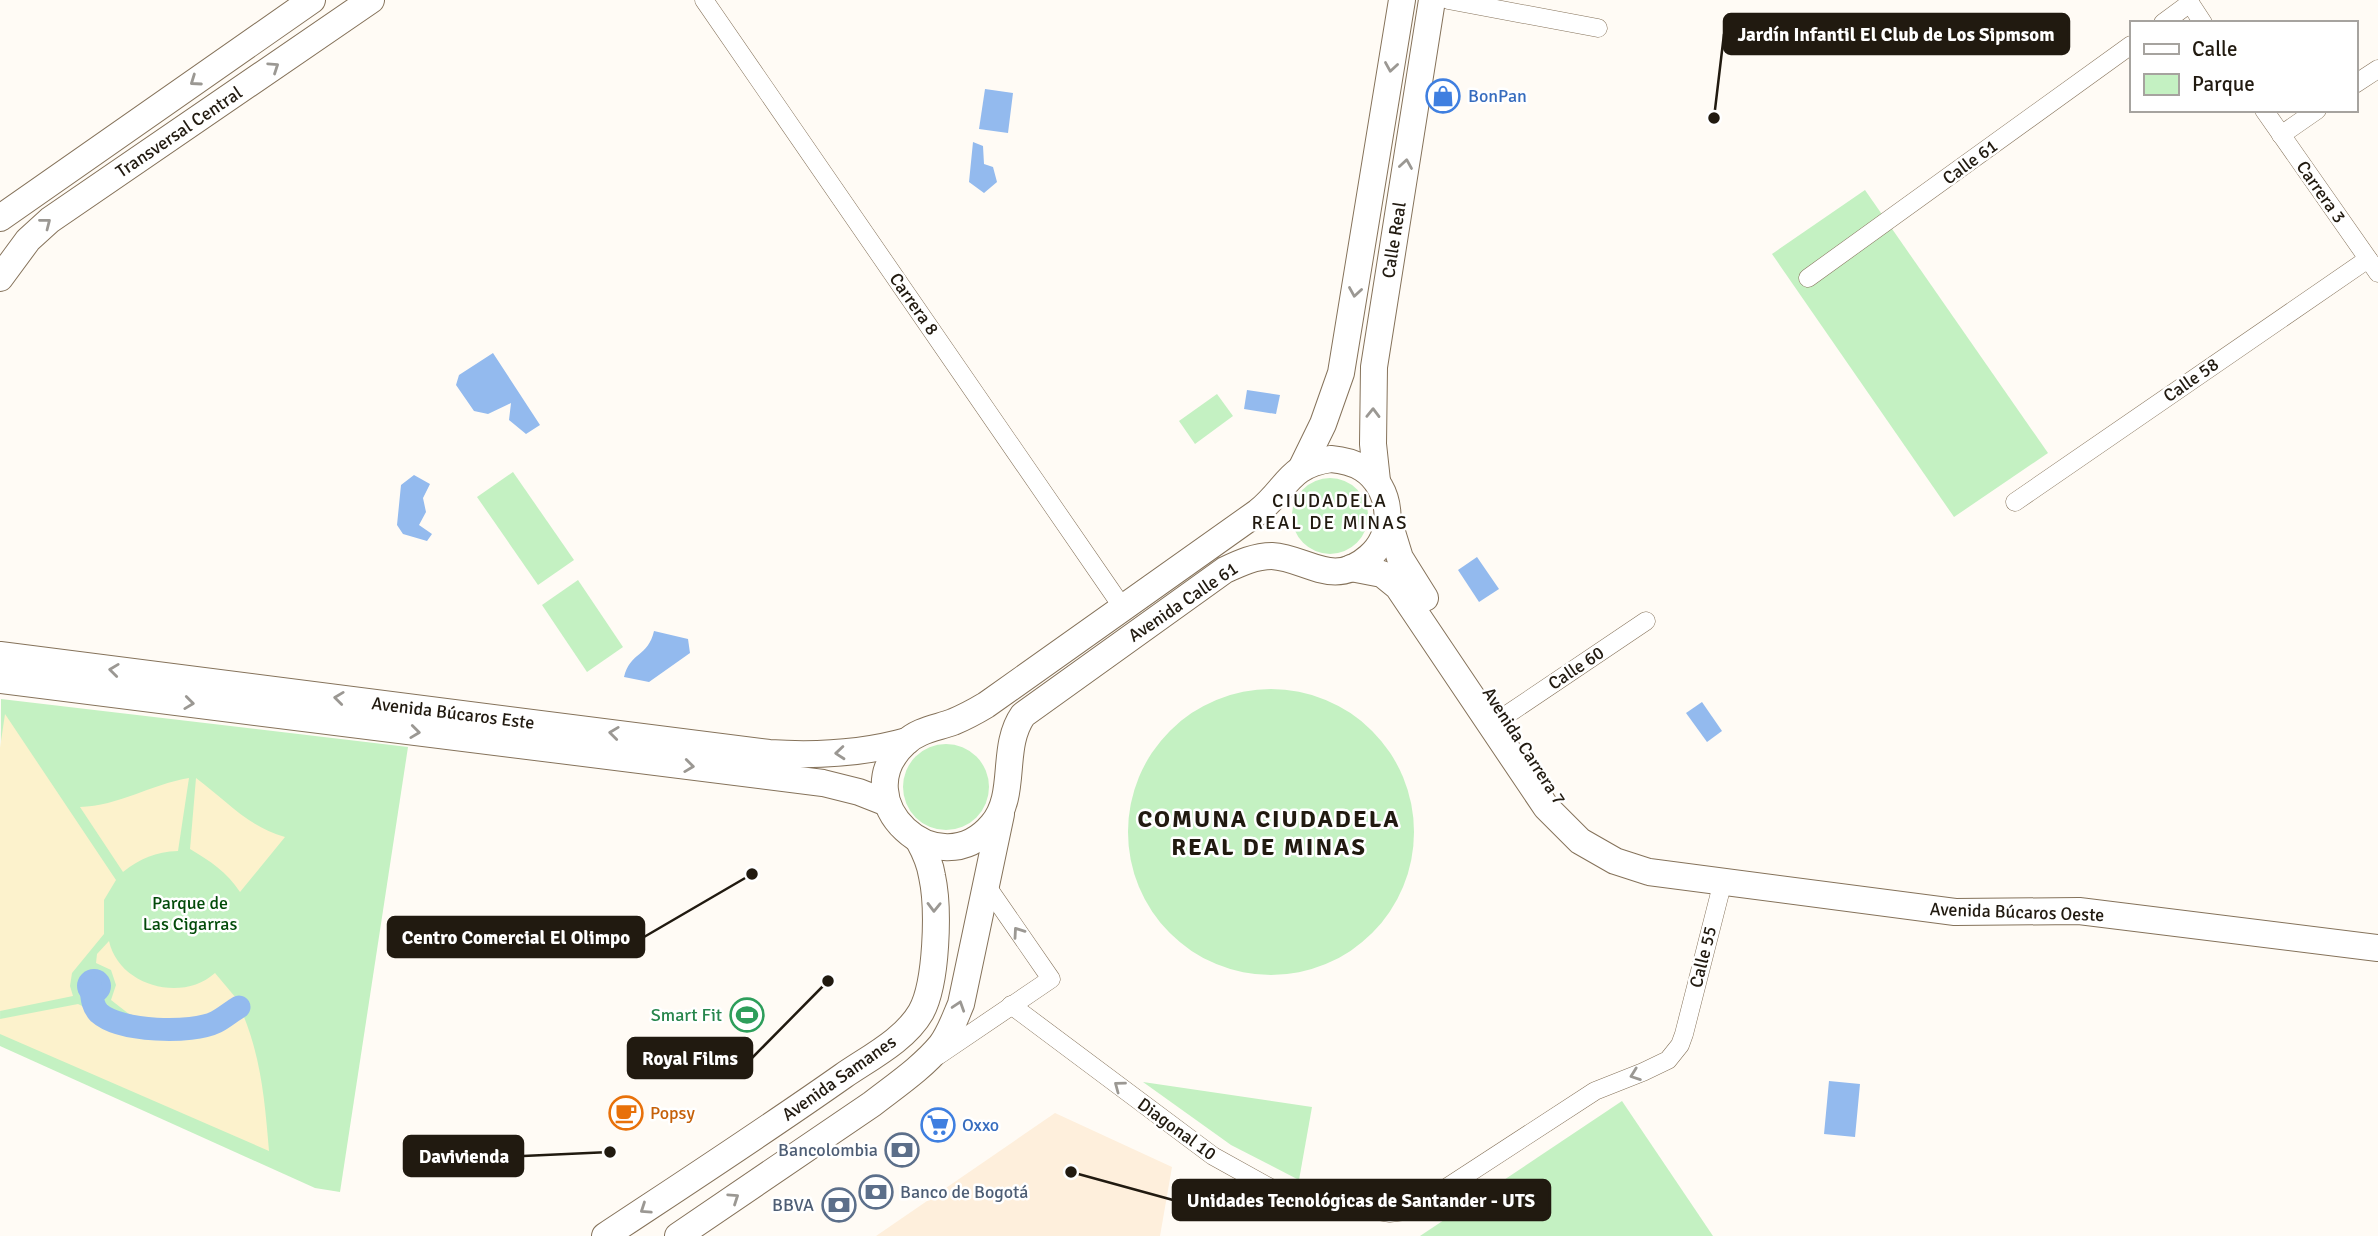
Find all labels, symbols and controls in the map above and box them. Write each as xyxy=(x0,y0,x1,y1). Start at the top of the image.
callout: Jardín Infantil El Club de Los Sipmsom xyxy=(1724,14,2069,54)
legend xyxy=(2130,21,2357,112)
text: Jardín Infantil El Club de Los Sipmsom xyxy=(1737,23,2055,47)
text: Calle xyxy=(2192,36,2238,62)
one-way arrow xyxy=(1384,61,1399,73)
one-way arrow xyxy=(266,62,279,75)
text: Parque xyxy=(2192,71,2255,97)
one-way arrow xyxy=(190,73,203,85)
shop icon: BonPan xyxy=(1424,77,1462,115)
street label: Transversal Central xyxy=(112,82,246,182)
place label: BonPan xyxy=(1468,85,1527,107)
street label: Calle 61 xyxy=(1938,135,2002,189)
street label: Carrera 3 xyxy=(2292,157,2350,227)
one-way arrow xyxy=(1398,158,1413,170)
street label: Calle Real xyxy=(1377,200,1411,280)
one-way arrow xyxy=(38,219,51,232)
street label: Carrera 8 xyxy=(885,269,943,339)
one-way arrow xyxy=(1348,286,1363,298)
street label: Calle 58 xyxy=(2159,353,2223,407)
one-way arrow xyxy=(1365,408,1381,418)
district label: CIUDADELA REAL DE MINAS xyxy=(1252,489,1408,535)
street label: Avenida Calle 61 xyxy=(1124,557,1242,647)
street label: Calle 60 xyxy=(1544,641,1608,695)
one-way arrow xyxy=(108,662,119,677)
street label: Avenida Carrera 7 xyxy=(1478,683,1570,809)
one-way arrow xyxy=(333,691,345,706)
street label: Avenida Búcaros Este xyxy=(370,692,536,734)
one-way arrow xyxy=(183,696,195,711)
one-way arrow xyxy=(409,724,421,739)
one-way arrow xyxy=(608,726,619,741)
one-way arrow xyxy=(834,745,845,760)
one-way arrow xyxy=(683,759,695,774)
district label: COMUNA CIUDADELA REAL DE MINAS xyxy=(1138,804,1400,862)
park label: Parque de Las Cigarras xyxy=(143,892,237,935)
street label: Avenida Búcaros Oeste xyxy=(1929,898,2105,926)
one-way arrow xyxy=(927,901,942,912)
callout: Centro Comercial El Olimpo xyxy=(388,917,644,957)
street label: Calle 55 xyxy=(1685,924,1721,990)
text: Centro Comercial El Olimpo xyxy=(402,926,630,950)
one-way arrow xyxy=(1014,927,1026,940)
sports icon: Smart Fit xyxy=(728,996,766,1034)
one-way arrow xyxy=(951,1000,966,1012)
place label: Smart Fit xyxy=(651,1004,722,1026)
street label: Avenida Samanes xyxy=(778,1030,900,1126)
callout: Royal Films xyxy=(628,1038,752,1078)
text: Royal Films xyxy=(642,1047,738,1071)
one-way arrow xyxy=(1629,1067,1641,1081)
one-way arrow xyxy=(1114,1082,1127,1094)
street label: Diagonal 10 xyxy=(1133,1093,1221,1165)
cafe icon: Popsy xyxy=(607,1094,645,1132)
place label: Popsy xyxy=(650,1102,695,1124)
supermarket icon: Oxxo xyxy=(919,1106,957,1144)
place label: Oxxo xyxy=(962,1114,999,1136)
bank icon: Bancolombia xyxy=(883,1131,921,1169)
callout: Davivienda xyxy=(404,1136,523,1176)
place label: Bancolombia xyxy=(778,1139,878,1161)
text: Davivienda xyxy=(419,1145,509,1169)
bank icon: Banco de Bogotá xyxy=(857,1173,895,1211)
callout: Unidades Tecnológicas de Santander - UTS xyxy=(1173,1180,1550,1220)
place label: Banco de Bogotá xyxy=(900,1181,1028,1203)
bank icon: BBVA xyxy=(820,1186,858,1224)
text: Unidades Tecnológicas de Santander - UTS xyxy=(1187,1189,1536,1213)
one-way arrow xyxy=(726,1193,739,1206)
place label: BBVA xyxy=(772,1194,814,1216)
one-way arrow xyxy=(640,1201,653,1214)

